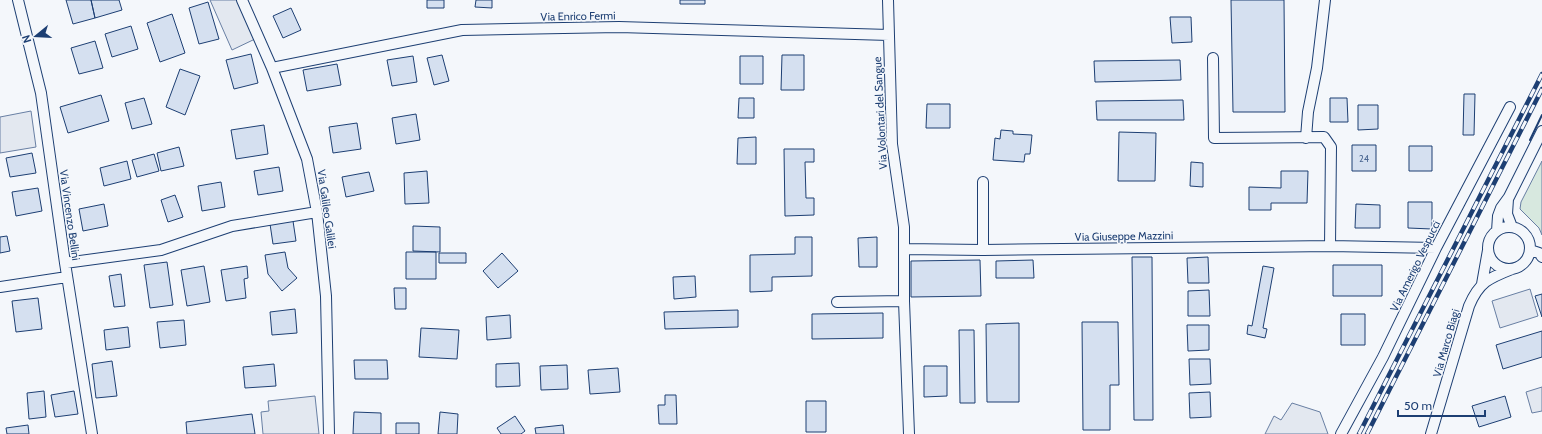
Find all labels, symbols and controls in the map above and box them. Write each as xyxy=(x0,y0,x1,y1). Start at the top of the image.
street label: Via Enrico Fermi xyxy=(540,8,616,24)
north arrow xyxy=(16,16,56,56)
text: N xyxy=(19,33,34,45)
street label: Via Volontari del Sangue xyxy=(870,56,890,170)
house number: 24 xyxy=(1359,153,1369,164)
street label: Via Vincenzo Bellini xyxy=(57,169,83,261)
street label: Via Galileo Galilei xyxy=(315,169,339,249)
street label: Via Amerigo Vespucci xyxy=(1387,218,1443,314)
street label: Via Giuseppe Mazzini xyxy=(1075,228,1173,244)
street label: Via Marco Biagi xyxy=(1430,307,1462,379)
scale bar xyxy=(1398,392,1485,418)
text: 50 m xyxy=(1404,398,1432,413)

